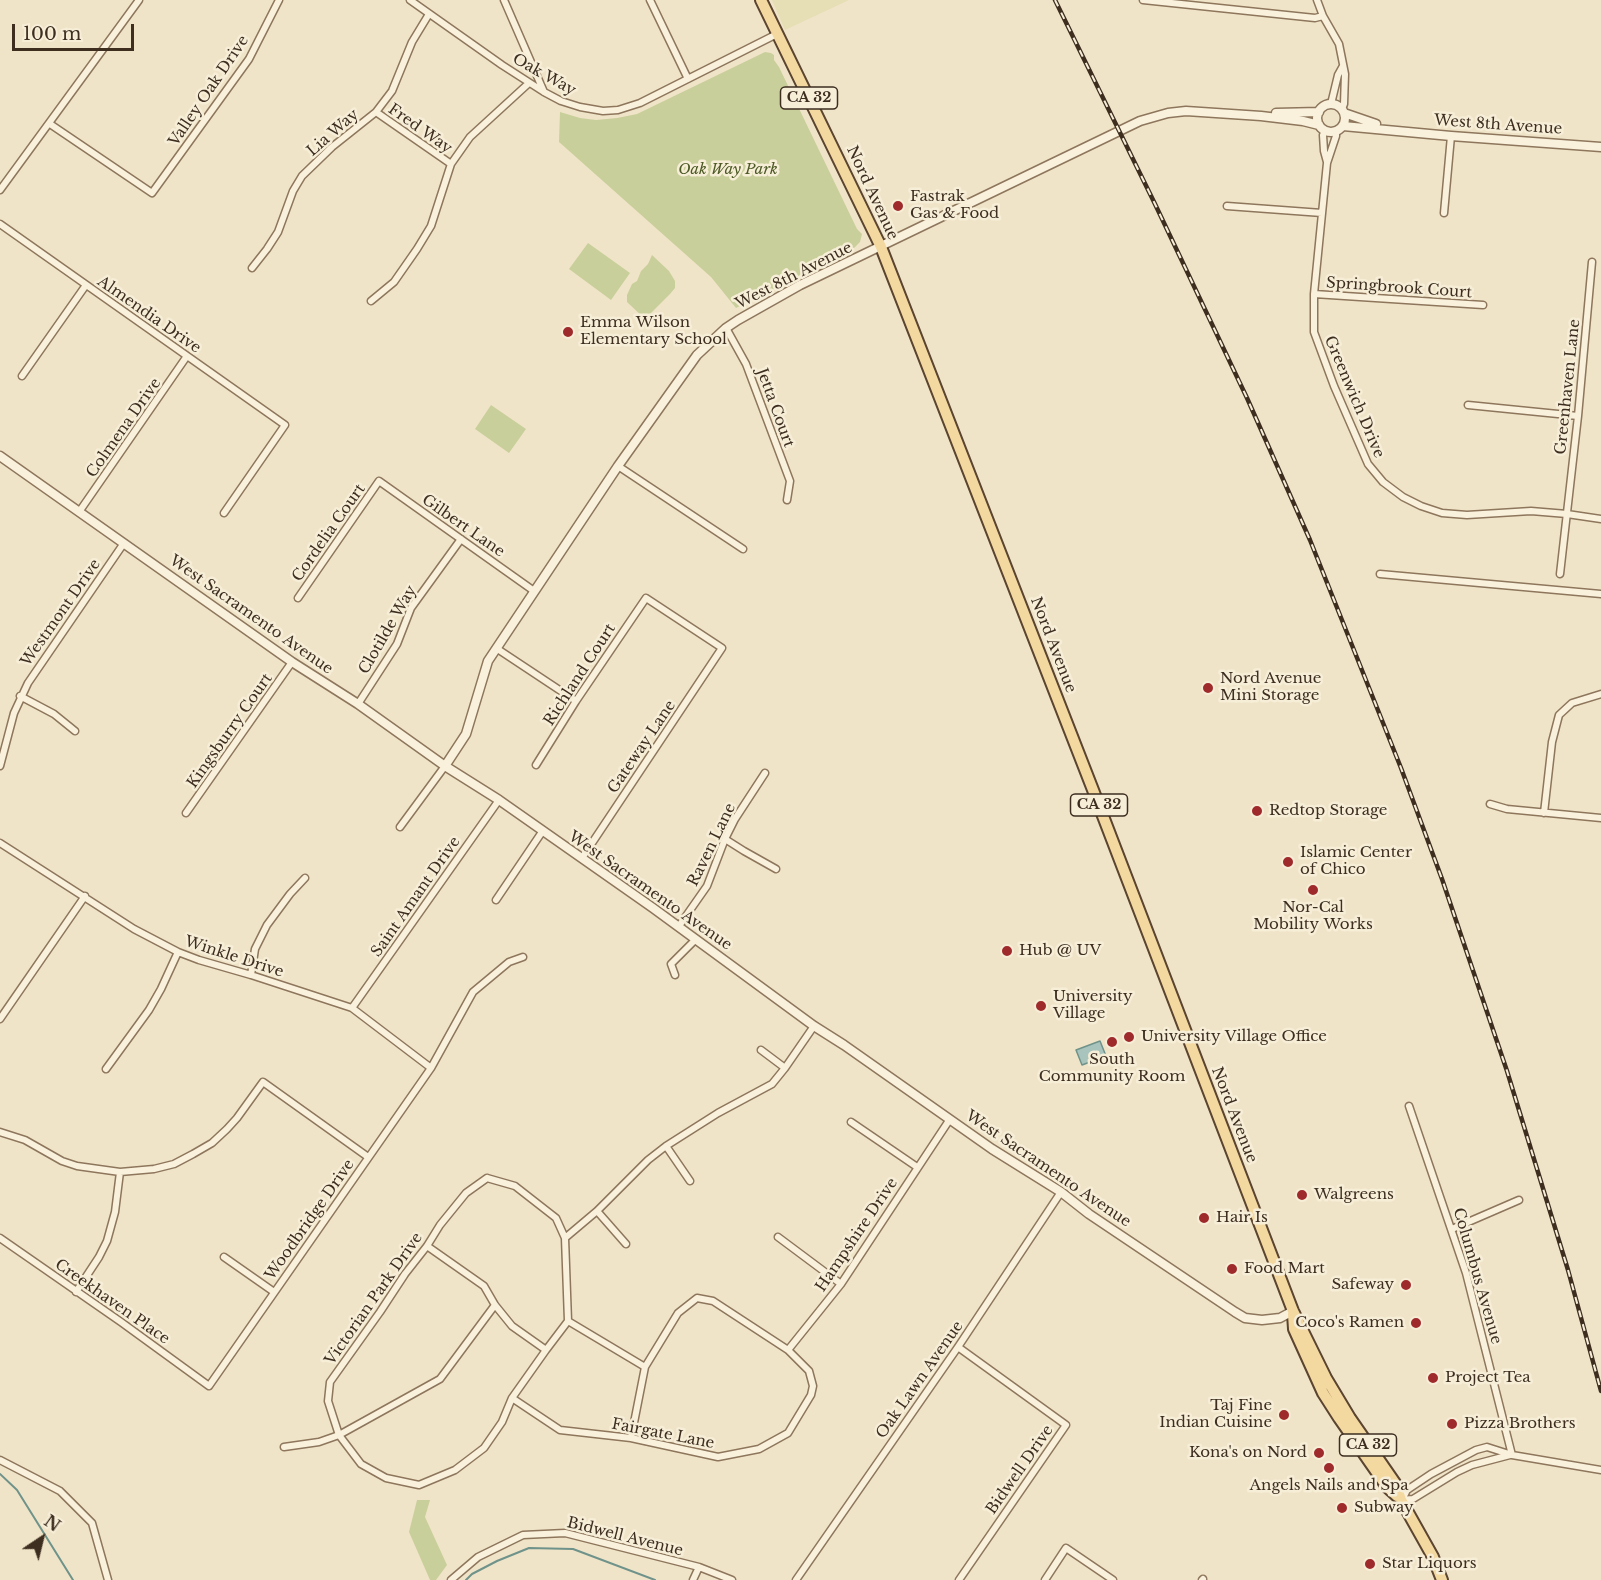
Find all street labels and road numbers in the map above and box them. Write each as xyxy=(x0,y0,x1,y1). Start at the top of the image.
street label: Valley Oak Drive xyxy=(165,32,253,150)
street label: Oak Way xyxy=(509,50,579,100)
road number: CA 32 xyxy=(780,87,838,109)
street label: Fred Way xyxy=(385,100,455,158)
street label: Lia Way xyxy=(303,106,363,160)
street label: West 8th Avenue xyxy=(1433,112,1563,138)
street label: Nord Avenue xyxy=(842,143,902,243)
street label: West 8th Avenue xyxy=(733,239,855,313)
street label: Almendia Drive xyxy=(94,273,204,357)
street label: Springbrook Court xyxy=(1326,274,1472,302)
street label: Greenhaven Lane xyxy=(1552,318,1584,456)
street label: Greenwich Drive xyxy=(1320,333,1388,461)
street label: Jetta Court xyxy=(752,366,798,450)
street label: Colmena Drive xyxy=(83,375,165,481)
street label: Cordelia Court xyxy=(289,481,369,585)
street label: Gilbert Lane xyxy=(418,491,508,561)
street label: West Sacramento Avenue xyxy=(166,552,336,678)
street label: Westmont Drive xyxy=(17,556,105,670)
street label: Clotilde Way xyxy=(355,583,421,677)
street label: Nord Avenue xyxy=(1026,594,1080,696)
street label: Richland Court xyxy=(540,621,620,729)
street label: Kingsburry Court xyxy=(184,670,276,792)
street label: Gateway Lane xyxy=(604,697,680,797)
road number: CA 32 xyxy=(1070,794,1128,816)
street label: Raven Lane xyxy=(684,801,740,889)
street label: West Sacramento Avenue xyxy=(565,828,735,954)
street label: Saint Amant Drive xyxy=(368,833,464,961)
street label: Winkle Drive xyxy=(182,933,286,981)
street label: Nord Avenue xyxy=(1207,1064,1261,1166)
street label: West Sacramento Avenue xyxy=(962,1107,1134,1231)
street label: Woodbridge Drive xyxy=(262,1156,358,1284)
street label: Hampshire Drive xyxy=(812,1175,902,1295)
street label: Columbus Avenue xyxy=(1449,1206,1505,1346)
street label: Victorian Park Drive xyxy=(321,1229,427,1369)
street label: Creekhaven Place xyxy=(51,1256,173,1348)
street label: Oak Lawn Avenue xyxy=(873,1318,967,1442)
street label: Fairgate Lane xyxy=(610,1415,716,1453)
street label: Bidwell Drive xyxy=(983,1422,1057,1518)
road number: CA 32 xyxy=(1340,1434,1396,1456)
street label: Bidwell Avenue xyxy=(565,1514,685,1560)

